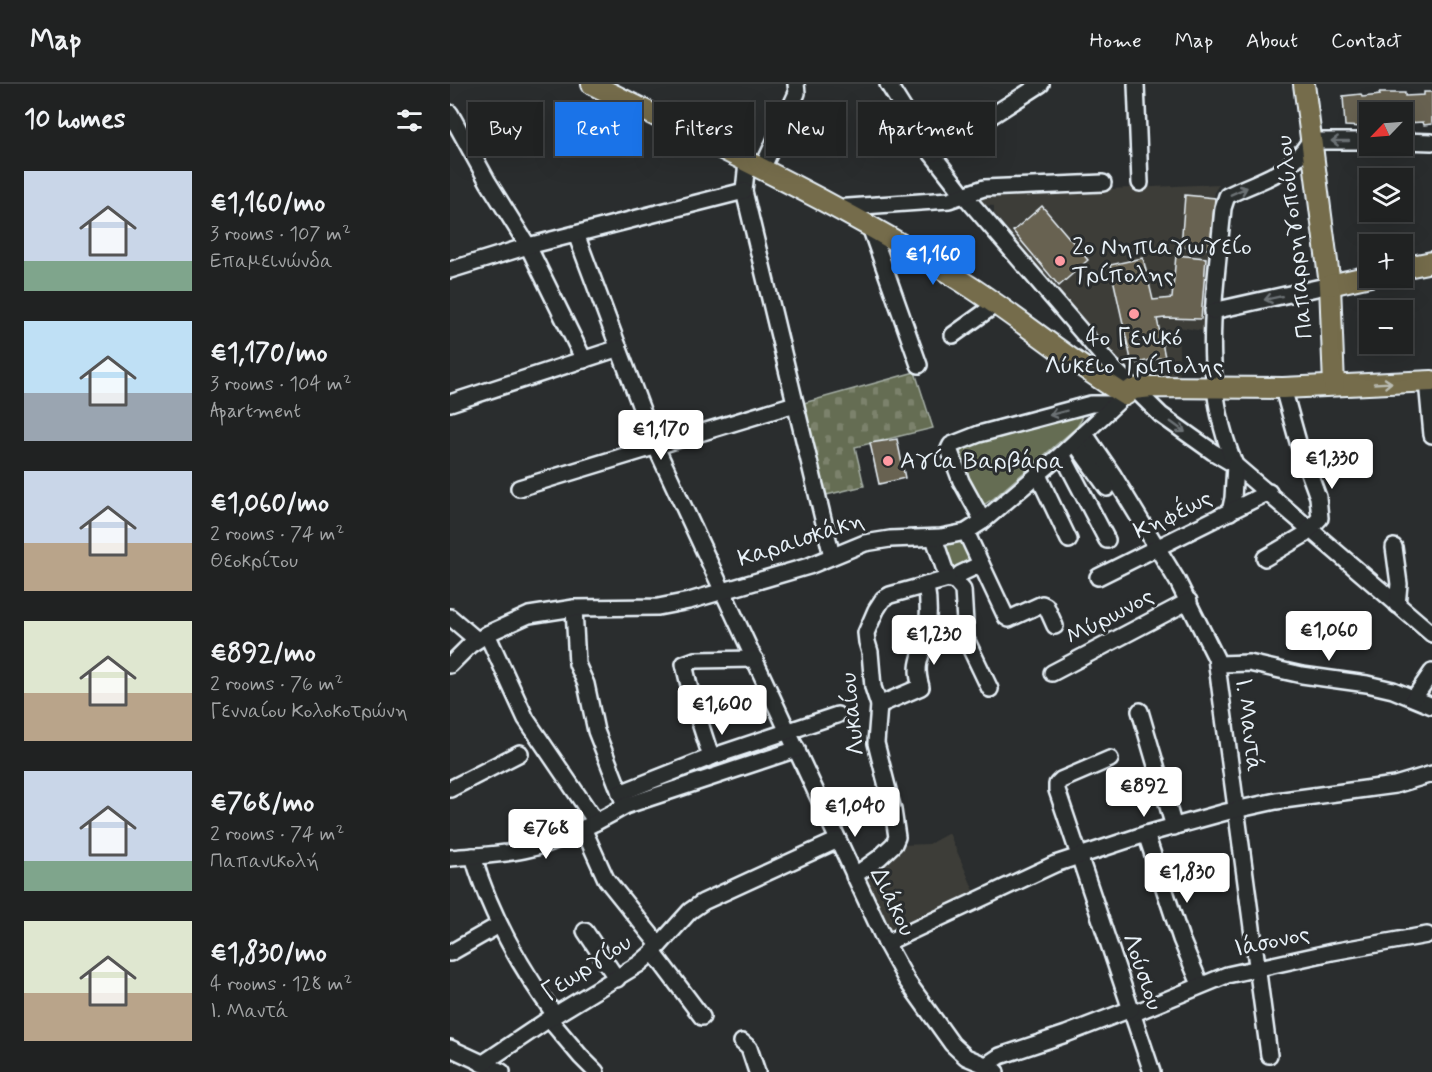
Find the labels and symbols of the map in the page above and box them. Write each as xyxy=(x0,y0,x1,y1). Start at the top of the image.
north arrow xyxy=(1359,102,1413,156)
street label: Παπαρρηγοπούλου xyxy=(1269,133,1321,340)
one-way arrow xyxy=(1330,135,1350,147)
one-way arrow xyxy=(1230,184,1248,196)
place label: 2ο Νηπιαγωγείο Τρίπολης xyxy=(1072,232,1252,291)
pin: €1,160 xyxy=(884,235,982,286)
marker: 2ο Νηπιαγωγείο Τρίπολης xyxy=(1053,254,1067,268)
one-way arrow xyxy=(1264,293,1284,304)
marker: 4ο Γενικό Λύκειο Τρίπολης xyxy=(1127,307,1141,321)
place label: 4ο Γενικό Λύκειο Τρίπολης xyxy=(1045,323,1223,382)
one-way arrow xyxy=(1372,378,1392,389)
one-way arrow xyxy=(1049,407,1068,419)
pin: €1,170 xyxy=(612,410,710,461)
one-way arrow xyxy=(1169,421,1185,433)
pin: €1,330 xyxy=(1283,439,1381,490)
place label: Αγία Βαρβάρα xyxy=(900,446,1064,477)
marker: Αγία Βαρβάρα xyxy=(881,454,895,468)
street label: Κηφέως xyxy=(1128,482,1217,547)
street label: Καραισκάκη xyxy=(734,505,868,575)
street label: Μύρωνος xyxy=(1061,581,1159,653)
pin: €1,060 xyxy=(1280,611,1378,662)
pin: €1,230 xyxy=(885,615,983,666)
street label: Λυκαίου xyxy=(833,671,873,757)
street label: Ι. Μαντά xyxy=(1227,676,1269,774)
pin: €1,600 xyxy=(673,685,771,736)
pin: €892 xyxy=(1108,767,1180,818)
pin: €1,040 xyxy=(806,787,904,838)
pin: €768 xyxy=(510,809,582,860)
pin: €1,830 xyxy=(1138,853,1236,904)
street label: Διάκου xyxy=(862,862,922,942)
street label: Ιάσονος xyxy=(1231,919,1313,965)
street label: Γεωργίου xyxy=(536,927,638,1009)
street label: Λούσιου xyxy=(1114,929,1170,1015)

